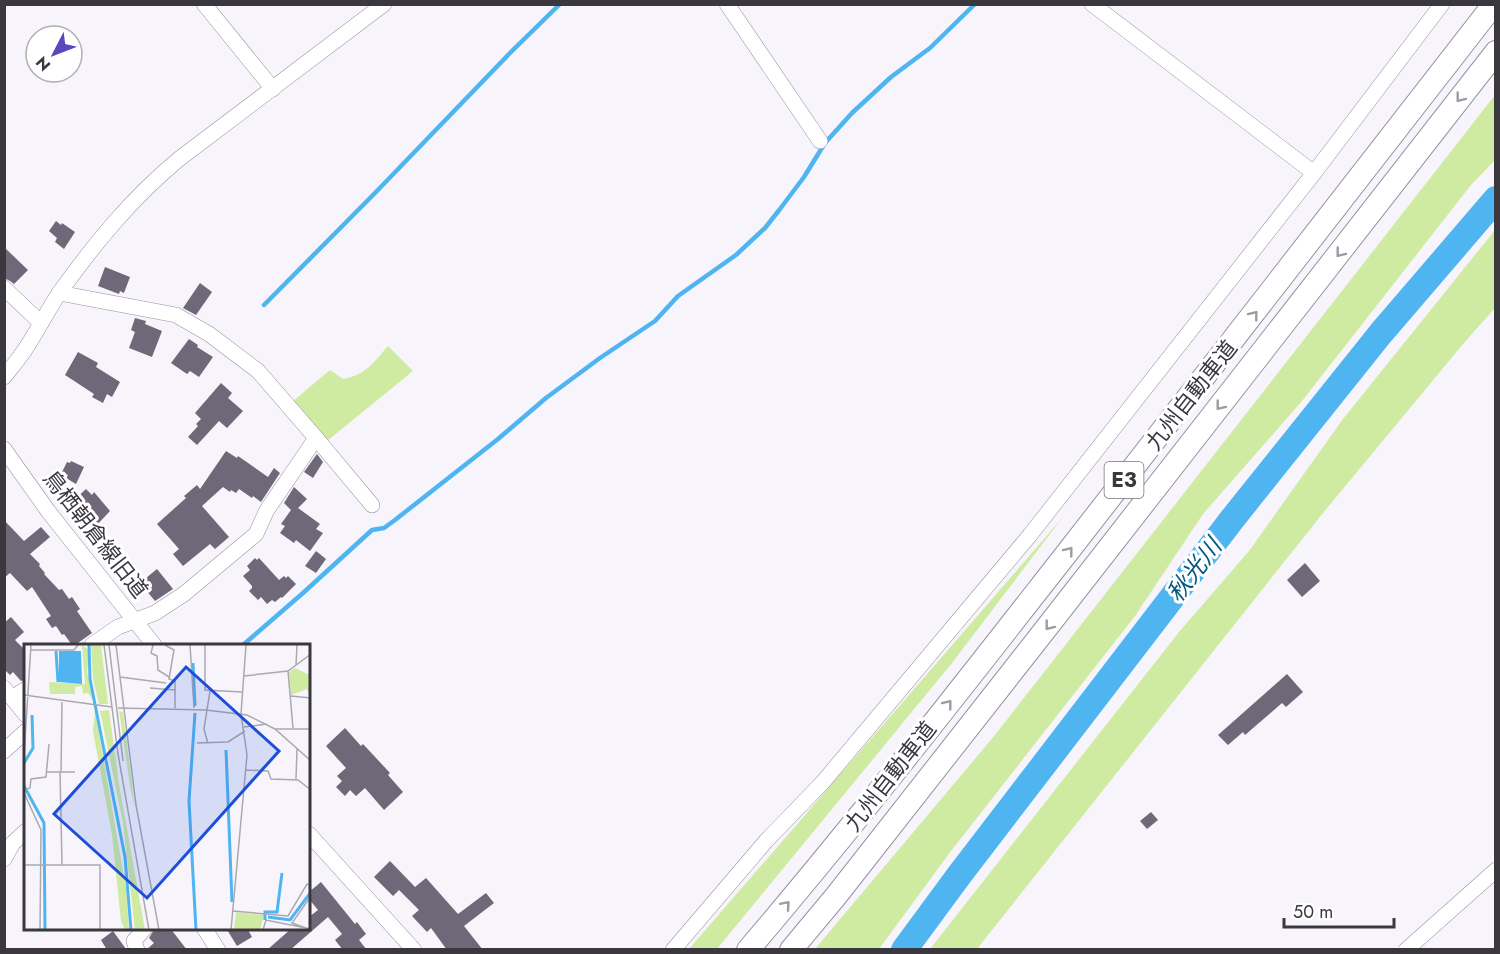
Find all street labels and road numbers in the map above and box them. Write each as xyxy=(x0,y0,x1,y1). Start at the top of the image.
street label: 九州自動車道 xyxy=(1138,333,1244,457)
road number: E3 xyxy=(1104,462,1144,498)
street label: 鳥栖朝倉線旧道 xyxy=(36,463,156,605)
street label: 九州自動車道 xyxy=(837,714,943,838)

